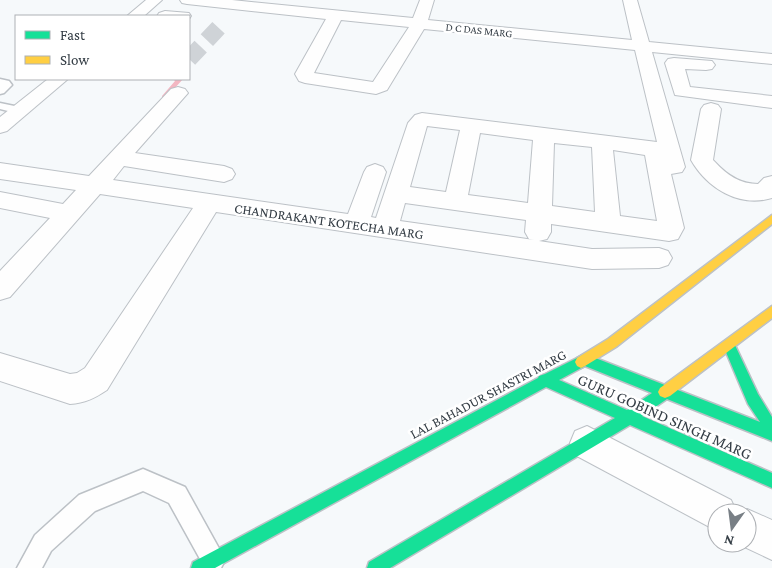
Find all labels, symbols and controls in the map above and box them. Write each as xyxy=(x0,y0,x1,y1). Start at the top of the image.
legend xyxy=(15,15,190,80)
street label: D C DAS MARG xyxy=(445,21,513,39)
text: Fast xyxy=(60,27,86,43)
text: Slow xyxy=(60,52,90,68)
street label: CHANDRAKANT KOTECHA MARG xyxy=(233,200,425,242)
street label: LAL BAHADUR SHASTRI MARG xyxy=(407,346,569,442)
street label: GURU GOBIND SINGH MARG xyxy=(575,370,754,463)
north arrow xyxy=(707,503,757,553)
text: N xyxy=(722,532,735,550)

